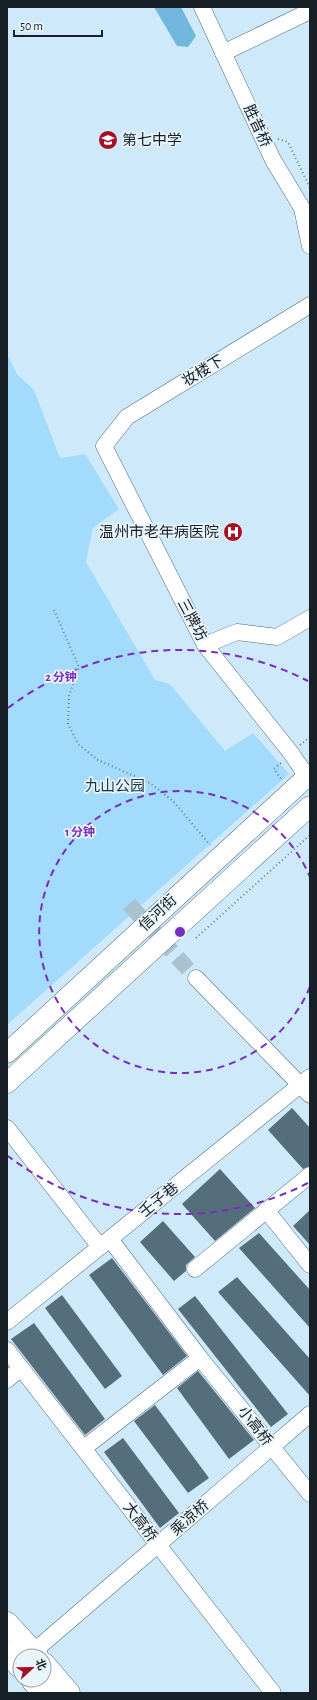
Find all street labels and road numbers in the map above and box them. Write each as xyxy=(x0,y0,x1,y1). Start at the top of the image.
street label: 胜昔桥 xyxy=(241,102,274,150)
street label: 妆楼下 xyxy=(179,351,226,389)
street label: 三牌坊 xyxy=(175,596,211,643)
street label: 信河街 xyxy=(136,891,180,934)
street label: 壬子巷 xyxy=(136,1179,181,1220)
street label: 小高桥 xyxy=(235,1403,276,1448)
street label: 乘凉桥 xyxy=(167,1497,212,1538)
street label: 大高桥 xyxy=(120,1499,160,1544)

